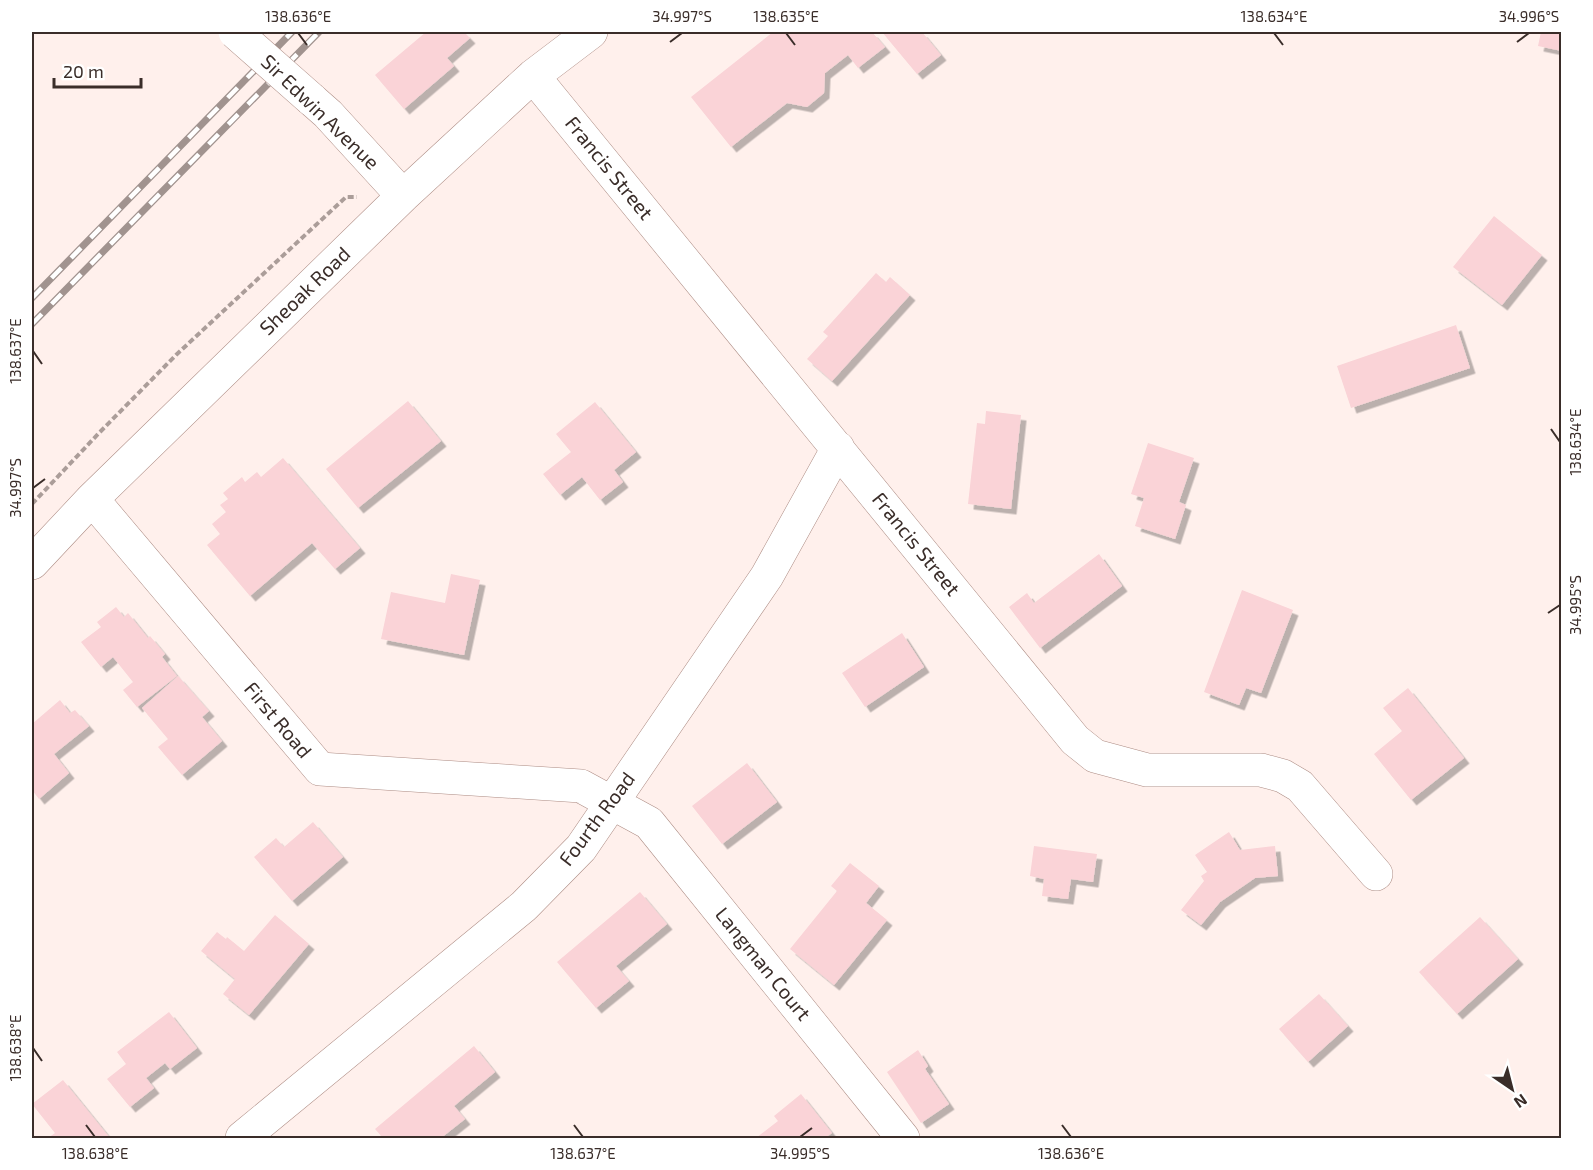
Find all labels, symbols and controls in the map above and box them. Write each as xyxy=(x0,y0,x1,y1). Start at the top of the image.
text: 138.636°E xyxy=(265,7,331,25)
text: 34.997°S xyxy=(652,7,712,25)
text: 138.635°E xyxy=(753,7,819,25)
text: 138.634°E xyxy=(1241,7,1307,25)
text: 34.996°S xyxy=(1499,7,1559,25)
street label: Sir Edwin Avenue xyxy=(257,49,385,174)
scale bar xyxy=(54,51,141,89)
text: 20 m xyxy=(63,60,104,82)
street label: Francis Street xyxy=(561,111,659,224)
street label: Sheoak Road xyxy=(254,241,355,339)
text: 138.637°E xyxy=(6,318,24,384)
text: 138.634°E xyxy=(1566,409,1584,475)
text: 34.997°S xyxy=(6,458,24,518)
street label: Francis Street xyxy=(868,487,966,600)
text: 34.995°S xyxy=(1566,575,1584,635)
street label: First Road xyxy=(240,676,318,762)
street label: Fourth Road xyxy=(553,767,639,870)
street label: Langman Court xyxy=(711,902,817,1025)
text: 138.638°E xyxy=(6,1015,24,1081)
north arrow xyxy=(1482,1059,1542,1119)
text: N xyxy=(1511,1091,1531,1113)
text: 138.638°E xyxy=(62,1144,128,1162)
text: 138.637°E xyxy=(550,1144,616,1162)
text: 34.995°S xyxy=(770,1144,830,1162)
text: 138.636°E xyxy=(1038,1144,1104,1162)

